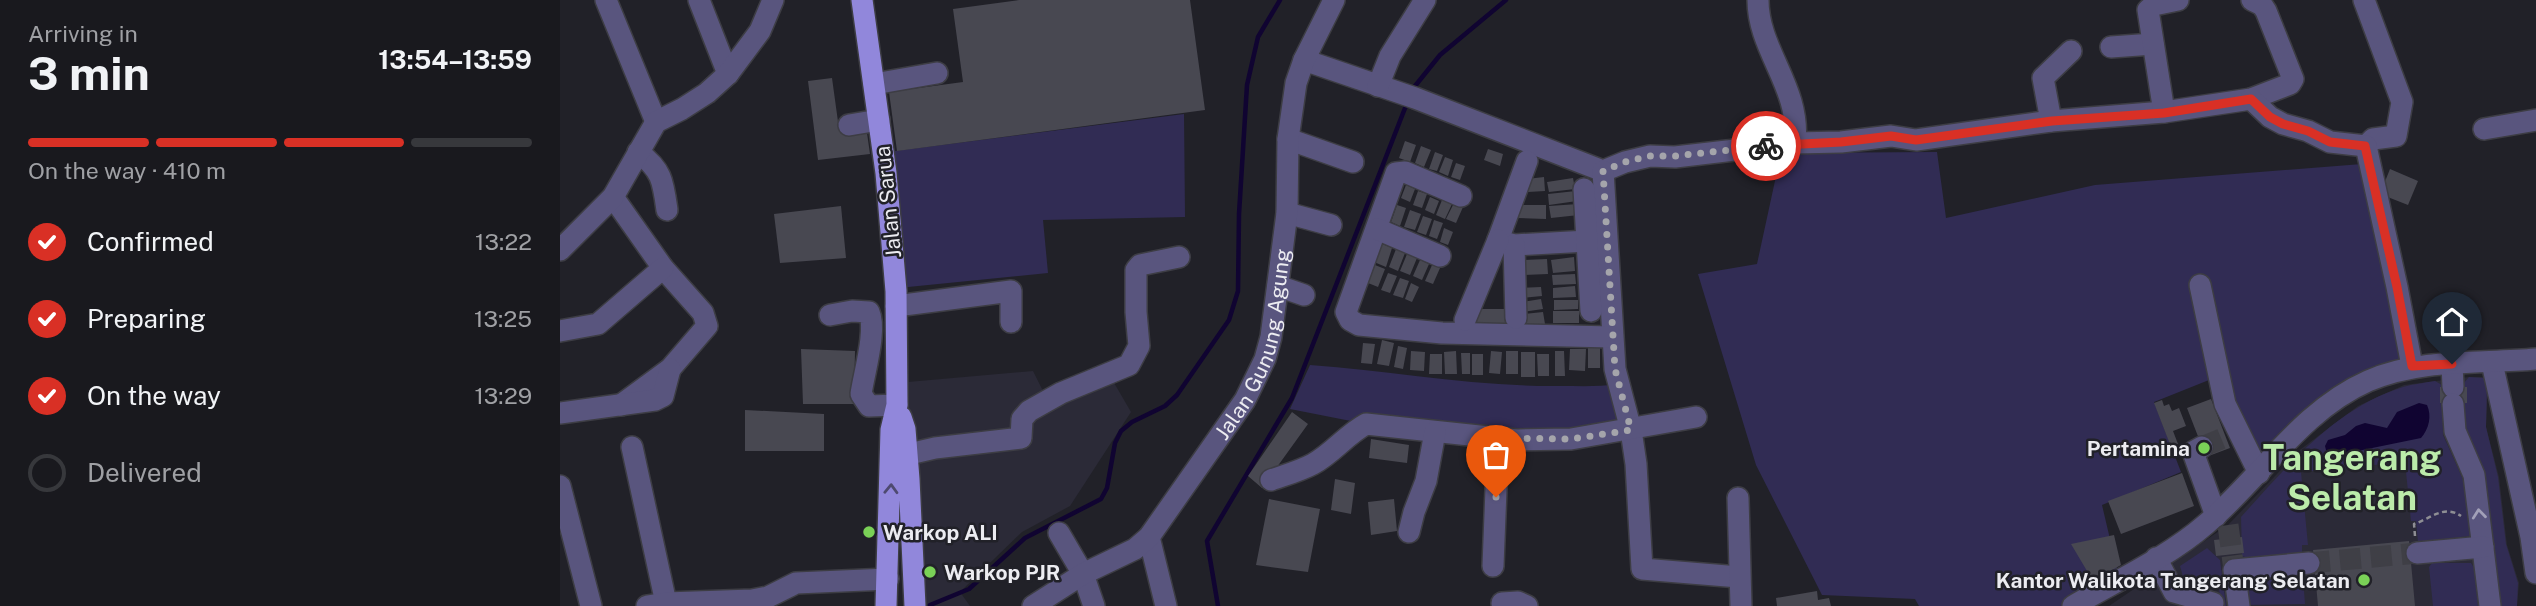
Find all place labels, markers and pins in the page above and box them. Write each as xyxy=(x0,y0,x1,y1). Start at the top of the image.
pin xyxy=(2422,292,2482,364)
pin xyxy=(1466,425,1526,497)
place label: Pertamina xyxy=(2087,436,2190,461)
marker: Pertamina xyxy=(2196,440,2212,456)
place label: Warkop ALI xyxy=(883,520,998,545)
marker: Warkop ALI xyxy=(861,524,877,540)
place label: Warkop PJR xyxy=(944,560,1060,585)
marker: Warkop PJR xyxy=(922,564,938,580)
place label: Kantor Walikota Tangerang Selatan xyxy=(1996,568,2350,593)
marker: Kantor Walikota Tangerang Selatan xyxy=(2356,572,2372,588)

